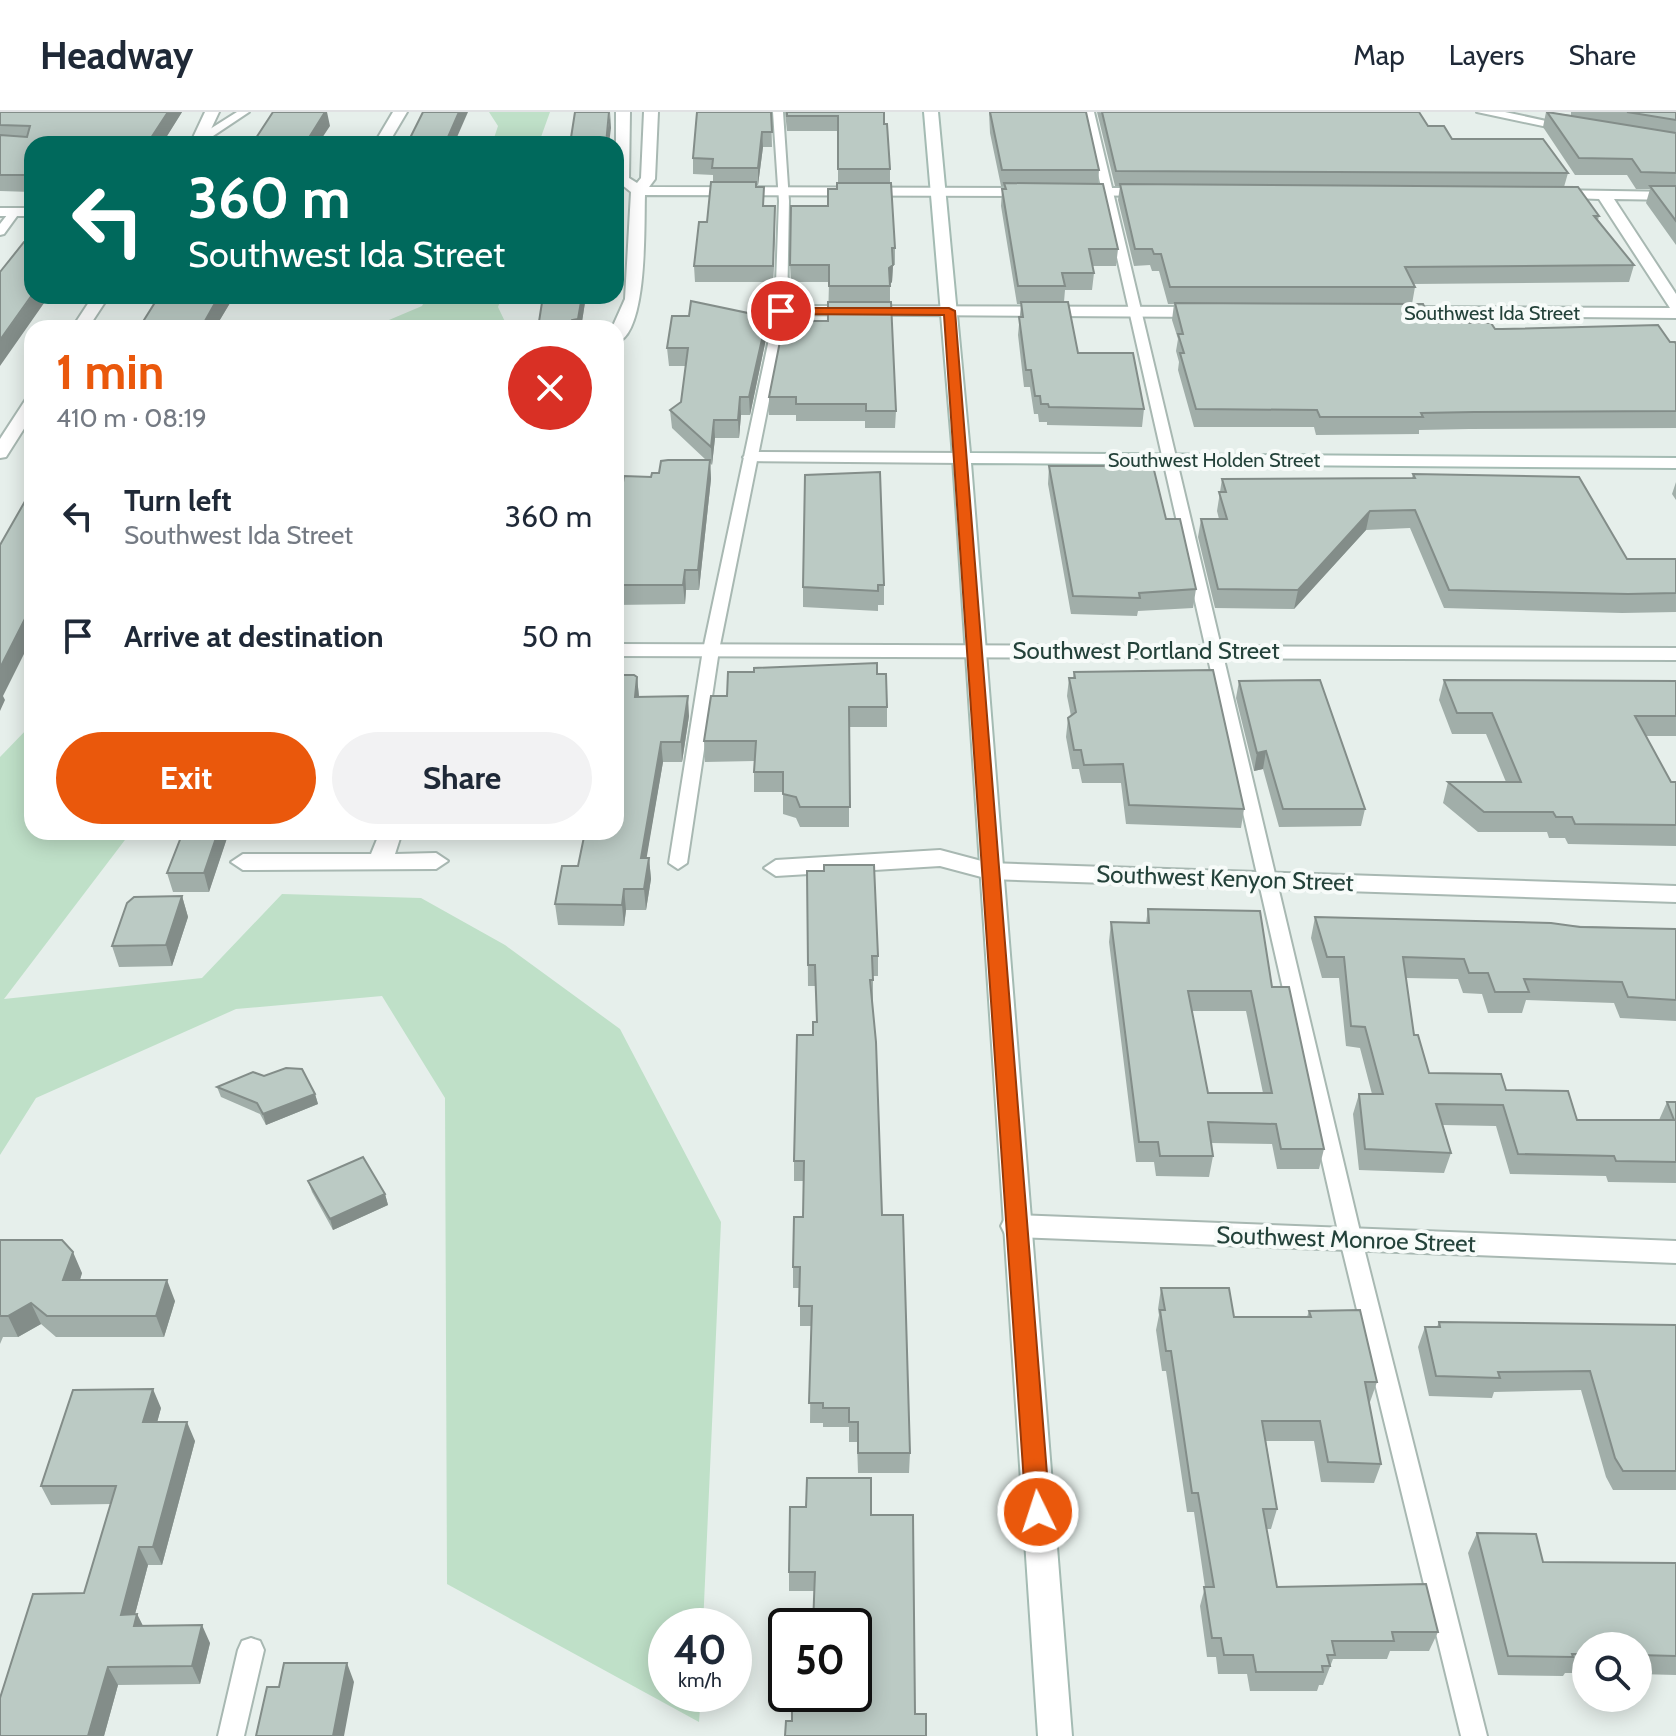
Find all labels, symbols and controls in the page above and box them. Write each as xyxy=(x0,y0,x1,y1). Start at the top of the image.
text: Headway xyxy=(40,32,193,79)
text: Map xyxy=(1353,38,1405,72)
text: Layers xyxy=(1449,38,1524,72)
text: Share xyxy=(1568,38,1636,72)
text: 360 m xyxy=(188,164,350,232)
icon: left xyxy=(56,168,160,272)
text: Southwest Ida Street xyxy=(188,232,505,276)
pin xyxy=(747,277,815,345)
icon: arrive xyxy=(759,289,803,333)
street label: Southwest Ida Street xyxy=(1404,301,1580,325)
text: 1 min xyxy=(56,343,164,401)
button: close xyxy=(508,346,592,430)
text: 410 m · 08:19 xyxy=(56,402,207,434)
street label: Southwest Holden Street xyxy=(1108,448,1321,472)
text: Turn left xyxy=(124,482,232,519)
icon: left xyxy=(56,494,100,538)
text: 360 m xyxy=(505,498,592,535)
text: Southwest Ida Street xyxy=(124,519,353,551)
icon: arrive xyxy=(56,614,100,658)
text: Arrive at destination xyxy=(124,618,384,655)
text: 50 m xyxy=(522,618,592,655)
street label: Southwest Portland Street xyxy=(1013,636,1279,665)
button: Exit xyxy=(56,732,316,824)
button: Share xyxy=(332,732,592,824)
street label: Southwest Kenyon Street xyxy=(1096,859,1354,897)
street label: Southwest Monroe Street xyxy=(1216,1220,1476,1258)
position arrow xyxy=(996,1470,1080,1554)
speed limit sign: 50 xyxy=(768,1608,872,1712)
text: 40 xyxy=(673,1625,727,1674)
map controls xyxy=(1572,1632,1652,1712)
button: search xyxy=(1572,1632,1652,1712)
text: km/h xyxy=(678,1668,722,1692)

